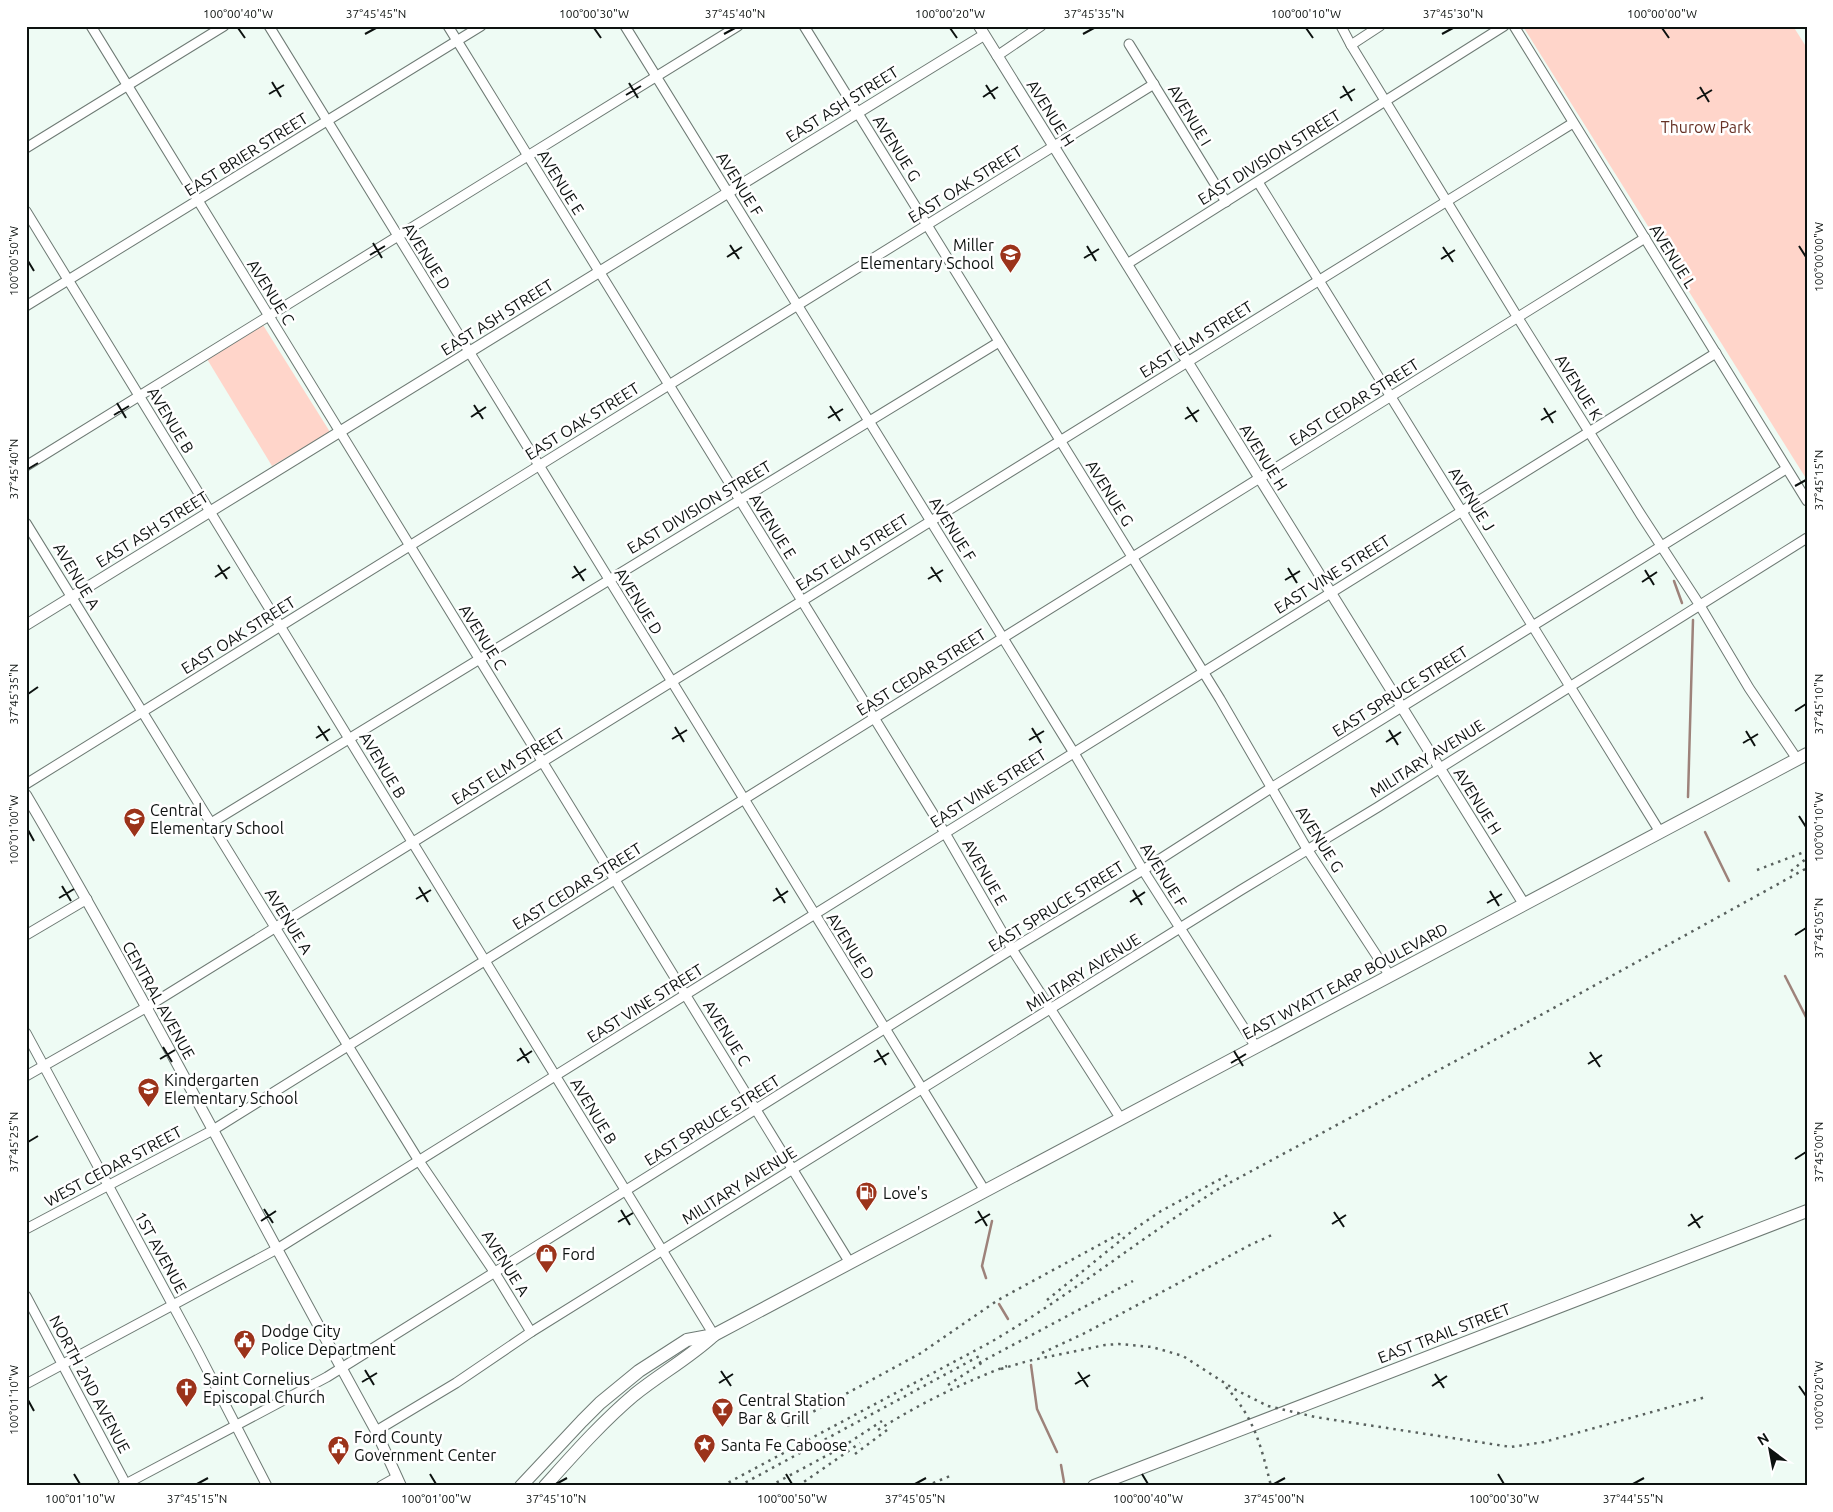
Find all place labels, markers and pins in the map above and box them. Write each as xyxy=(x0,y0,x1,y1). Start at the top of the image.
place label: Miller Elementary School xyxy=(860,236,994,272)
school or university icon: Miller Elementary School xyxy=(998,242,1022,273)
place label: Central Elementary School xyxy=(150,801,284,837)
school or university icon: Central Elementary School xyxy=(122,807,146,838)
place label: Kindergarten Elementary School xyxy=(164,1071,298,1107)
school or university icon: Kindergarten Elementary School xyxy=(136,1077,160,1108)
fuel station icon: Love's xyxy=(855,1181,879,1212)
place label: Love's xyxy=(883,1184,928,1202)
shop icon: Ford xyxy=(534,1242,558,1273)
place label: Ford xyxy=(562,1245,595,1263)
place label: Dodge City Police Department xyxy=(261,1322,397,1358)
public building icon: Dodge City Police Department xyxy=(233,1328,257,1359)
place label: Saint Cornelius Episcopal Church xyxy=(203,1370,325,1406)
church icon: Saint Cornelius Episcopal Church xyxy=(175,1376,199,1407)
place label: Central Station Bar & Grill xyxy=(738,1391,846,1427)
bar icon: Central Station Bar & Grill xyxy=(710,1397,734,1428)
place label: Ford County Government Center xyxy=(354,1428,496,1464)
place icon: Santa Fe Caboose xyxy=(693,1433,717,1464)
public building icon: Ford County Government Center xyxy=(326,1434,350,1465)
place label: Santa Fe Caboose xyxy=(721,1436,848,1454)

